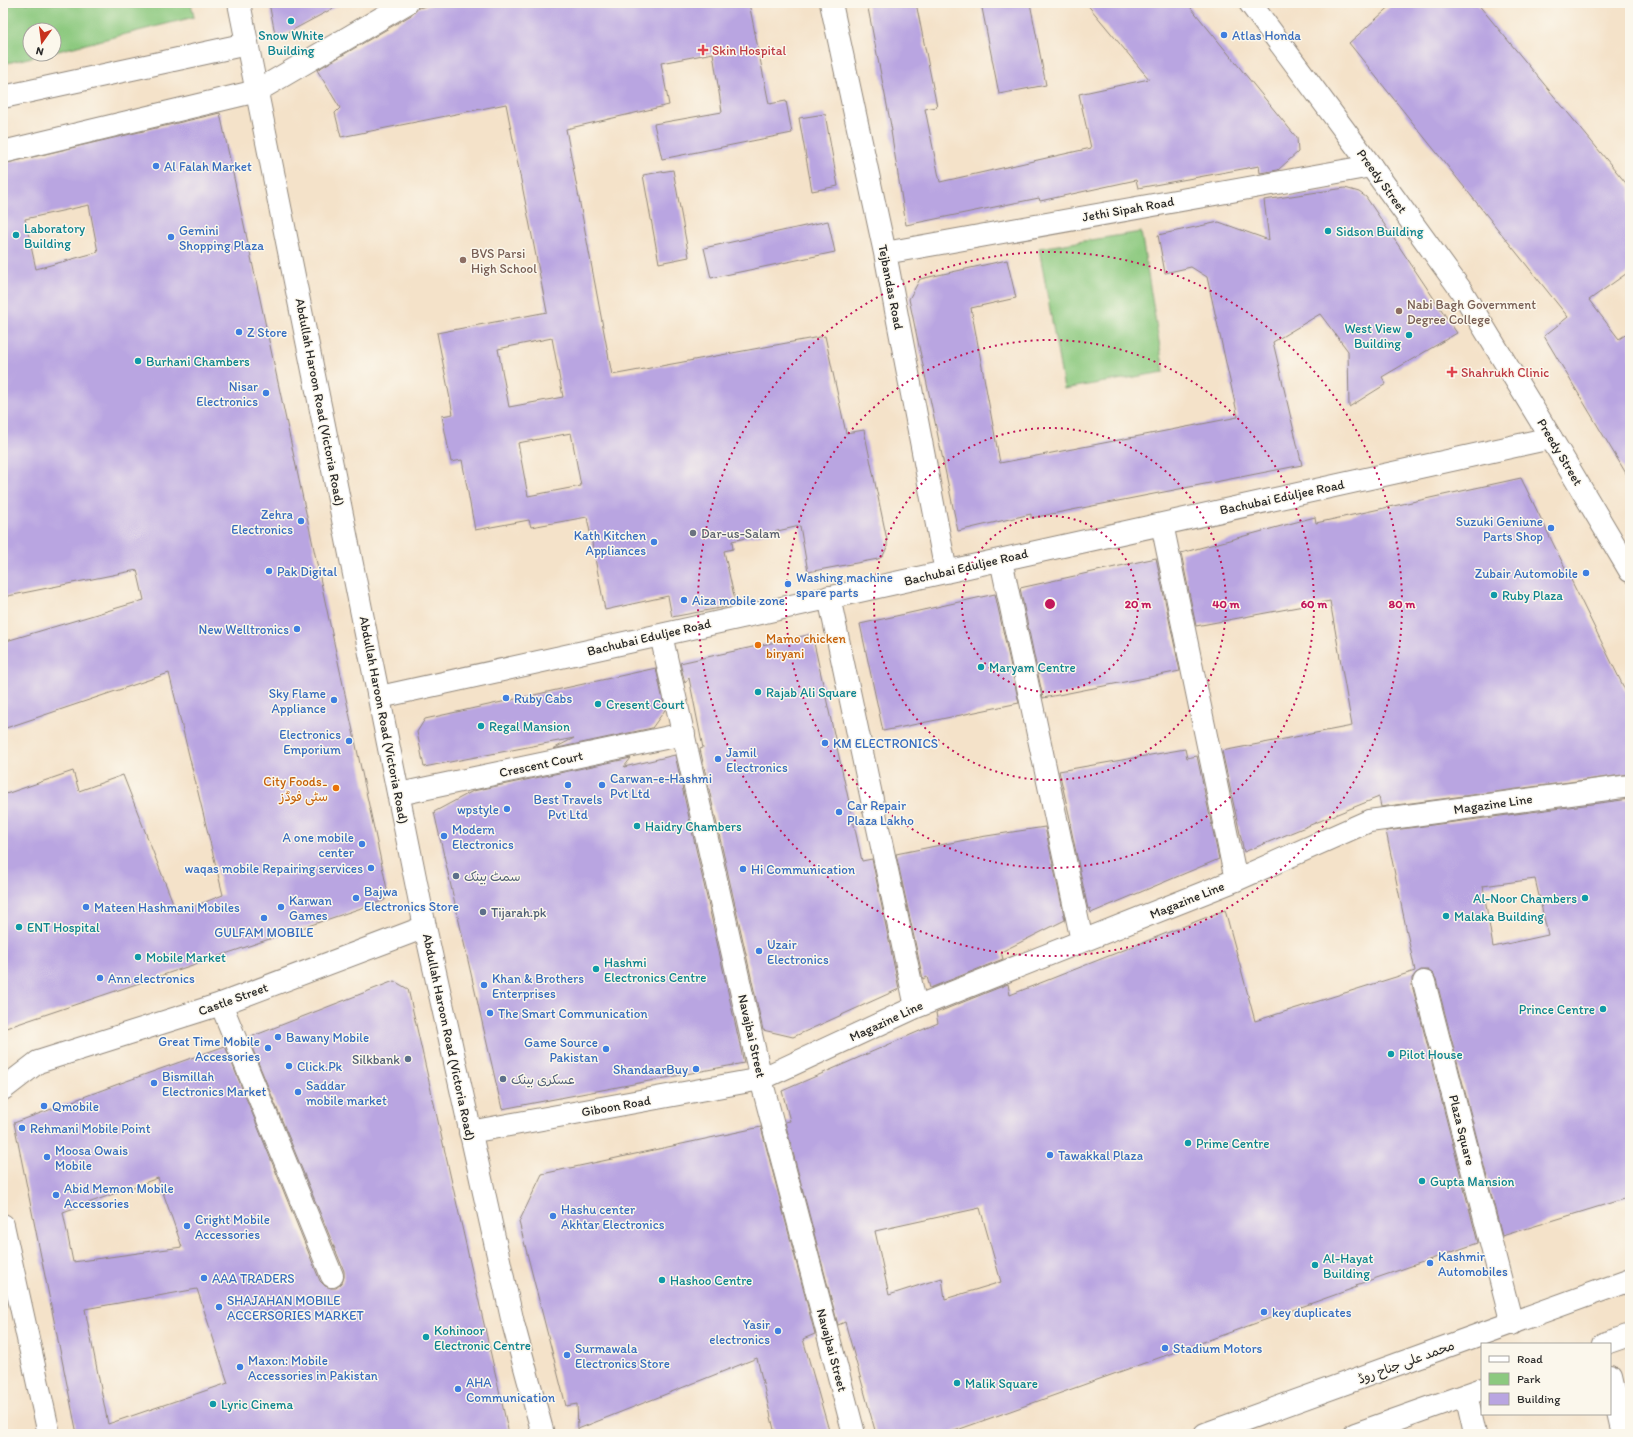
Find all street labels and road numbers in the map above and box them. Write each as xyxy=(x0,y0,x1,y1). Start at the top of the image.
street label: Preedy Street xyxy=(1354,146,1410,216)
street label: Jethi Sipah Road xyxy=(1081,194,1175,224)
street label: Tejbandas Road xyxy=(875,243,907,331)
street label: Abdullah Haroon Road (Victoria Road) xyxy=(292,297,348,507)
street label: Preedy Street xyxy=(1534,416,1586,488)
street label: Bachubai Eduljee Road xyxy=(1218,476,1346,518)
street label: Bachubai Eduljee Road xyxy=(902,545,1030,589)
street label: Abdullah Haroon Road (Victoria Road) xyxy=(356,615,412,825)
street label: Bachubai Eduljee Road xyxy=(585,615,713,659)
street label: Crescent Court xyxy=(498,748,584,780)
street label: Magazine Line xyxy=(1453,791,1533,817)
street label: Magazine Line xyxy=(1147,878,1227,922)
street label: Abdullah Haroon Road (Victoria Road) xyxy=(420,932,478,1142)
street label: Castle Street xyxy=(196,979,270,1019)
street label: Navajbai Street xyxy=(735,993,769,1079)
street label: Magazine Line xyxy=(847,997,925,1045)
street label: Giboon Road xyxy=(580,1093,652,1119)
street label: Plaza Square xyxy=(1446,1093,1478,1167)
street label: Navajbai Street xyxy=(814,1307,850,1393)
street label: محمد علی جناح روڈ xyxy=(1356,1338,1457,1388)

